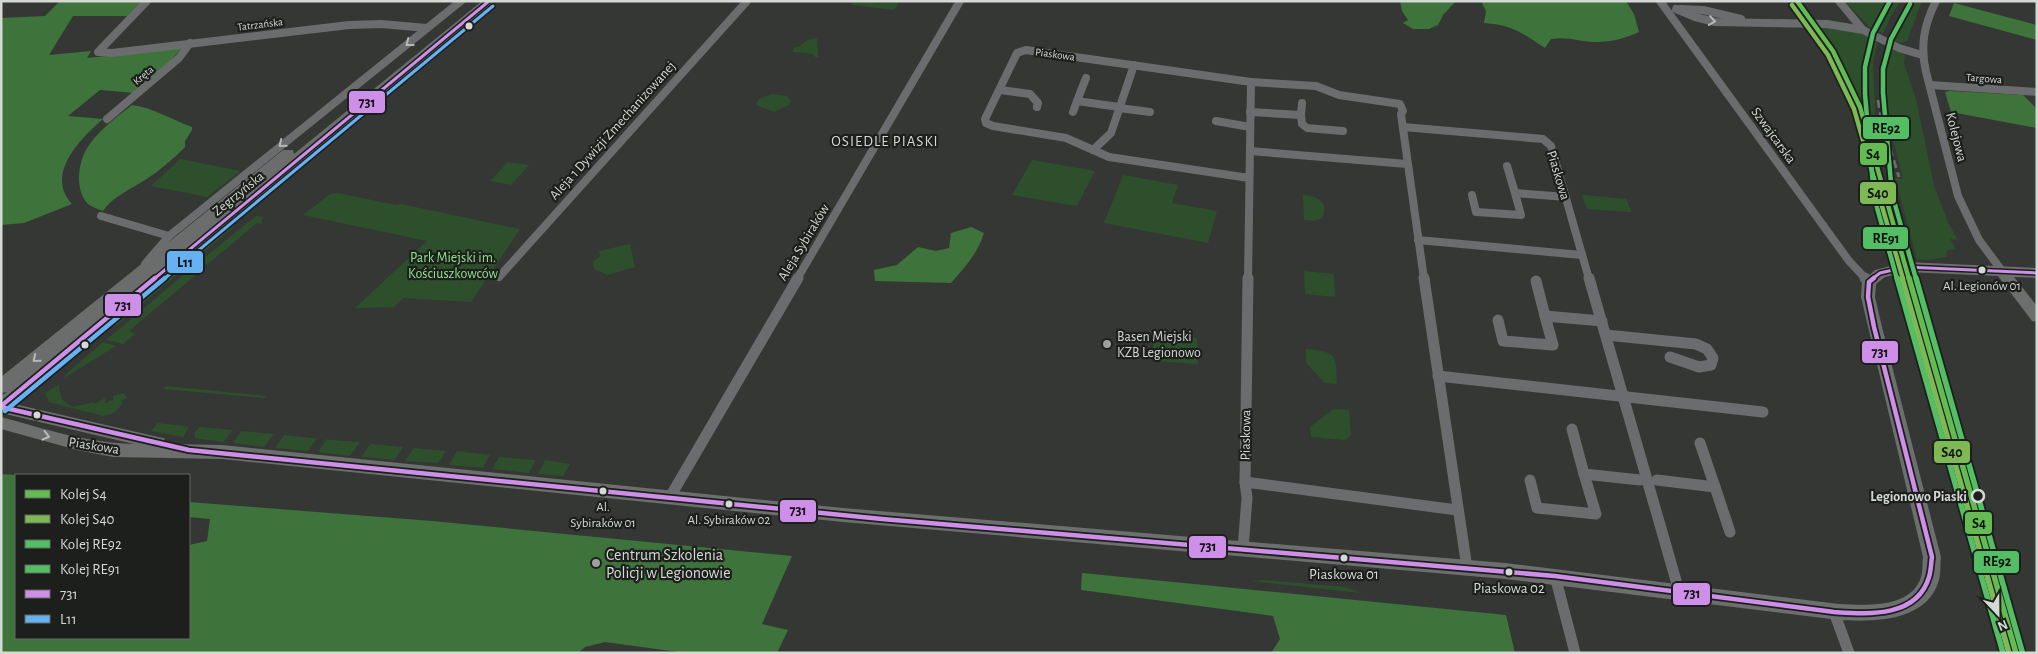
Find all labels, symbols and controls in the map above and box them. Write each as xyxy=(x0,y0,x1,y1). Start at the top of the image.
one-way arrow xyxy=(1708,15,1716,26)
street label: Tatrzańska xyxy=(237,16,284,33)
unlabelled marker xyxy=(464,21,474,31)
one-way arrow xyxy=(406,37,415,45)
street label: Piaskowa xyxy=(1034,46,1075,63)
street label: Aleja 1 Dywizji Zmechanizowanej xyxy=(547,59,678,202)
street label: Kręta xyxy=(131,64,156,87)
street label: Targowa xyxy=(1966,72,2002,85)
line badge: 731 xyxy=(348,90,386,114)
text: 731 xyxy=(358,96,376,110)
street label: Szwajcarska xyxy=(1748,105,1798,167)
street label: Kolejowa xyxy=(1943,111,1969,164)
line badge: RE92 xyxy=(1862,116,1910,140)
text: RE92 xyxy=(1872,122,1901,136)
district label: OSIEDLE PIASKI xyxy=(831,134,939,149)
one-way arrow xyxy=(279,138,288,146)
line badge: S4 xyxy=(1859,142,1888,166)
text: S4 xyxy=(1866,148,1880,162)
street label: Piaskowa xyxy=(1544,149,1572,202)
street label: Zegrzyńska xyxy=(210,169,267,219)
line badge: S40 xyxy=(1859,181,1897,205)
text: S40 xyxy=(1867,187,1889,201)
street label: Aleja Sybiraków xyxy=(776,201,832,283)
line badge: RE91 xyxy=(1862,226,1909,250)
text: RE91 xyxy=(1872,232,1900,246)
line badge: L11 xyxy=(166,250,204,274)
park label: Park Miejski im. Kościuszkowców xyxy=(408,251,498,281)
text: L11 xyxy=(177,256,193,270)
marker: Al. Legionów 01 xyxy=(1977,265,1987,275)
place label: Al. Legionów 01 xyxy=(1943,280,2021,293)
line badge: 731 xyxy=(104,293,142,317)
text: 731 xyxy=(114,299,132,313)
place label: Basen Miejski KZB Legionowo xyxy=(1117,330,1201,360)
marker: Basen Miejski KZB Legionowo xyxy=(1101,338,1113,350)
unlabelled marker xyxy=(80,340,90,350)
line badge: 731 xyxy=(1861,340,1899,364)
text: 731 xyxy=(1871,346,1889,360)
one-way arrow xyxy=(32,354,41,363)
street label: Piaskowa xyxy=(1239,409,1253,461)
unlabelled marker xyxy=(32,410,42,420)
one-way arrow xyxy=(41,430,50,441)
street label: Piaskowa xyxy=(68,435,121,457)
line badge: S40 xyxy=(1933,440,1971,464)
text: S40 xyxy=(1941,446,1963,460)
legend xyxy=(15,474,190,639)
marker: Al. Sybiraków 01 xyxy=(598,486,608,496)
text: Kolej S4 xyxy=(60,487,107,502)
marker: Legionowo Piaski xyxy=(1971,489,1985,503)
place label: Legionowo Piaski xyxy=(1870,490,1967,504)
marker: Al. Sybiraków 02 xyxy=(724,499,734,509)
line badge: 731 xyxy=(779,499,817,523)
place label: Al. Sybiraków 01 xyxy=(570,501,636,530)
text: 731 xyxy=(789,504,807,518)
line badge: S4 xyxy=(1964,511,1993,535)
text: Kolej S40 xyxy=(60,512,115,527)
place label: Al. Sybiraków 02 xyxy=(688,514,770,527)
text: S4 xyxy=(1972,517,1986,531)
line badge: 731 xyxy=(1188,535,1227,559)
text: Kolej RE92 xyxy=(60,537,122,552)
text: 731 xyxy=(1199,540,1217,554)
place label: Centrum Szkolenia Policji w Legionowie xyxy=(606,547,731,582)
line badge: RE92 xyxy=(1973,550,2020,574)
marker: Piaskowa 01 xyxy=(1339,553,1349,563)
text: RE92 xyxy=(1983,555,2012,569)
marker: Centrum Szkolenia Policji w Legionowie xyxy=(590,557,602,569)
text: Kolej RE91 xyxy=(60,562,120,577)
place label: Piaskowa 01 xyxy=(1309,567,1379,582)
marker: Piaskowa 02 xyxy=(1504,567,1514,577)
place label: Piaskowa 02 xyxy=(1473,581,1545,596)
line badge: 731 xyxy=(1672,582,1711,606)
text: 731 xyxy=(60,587,78,602)
text: 731 xyxy=(1683,587,1701,601)
north arrow xyxy=(1973,589,2023,639)
text: L11 xyxy=(60,612,77,627)
text: N xyxy=(1995,617,2010,633)

